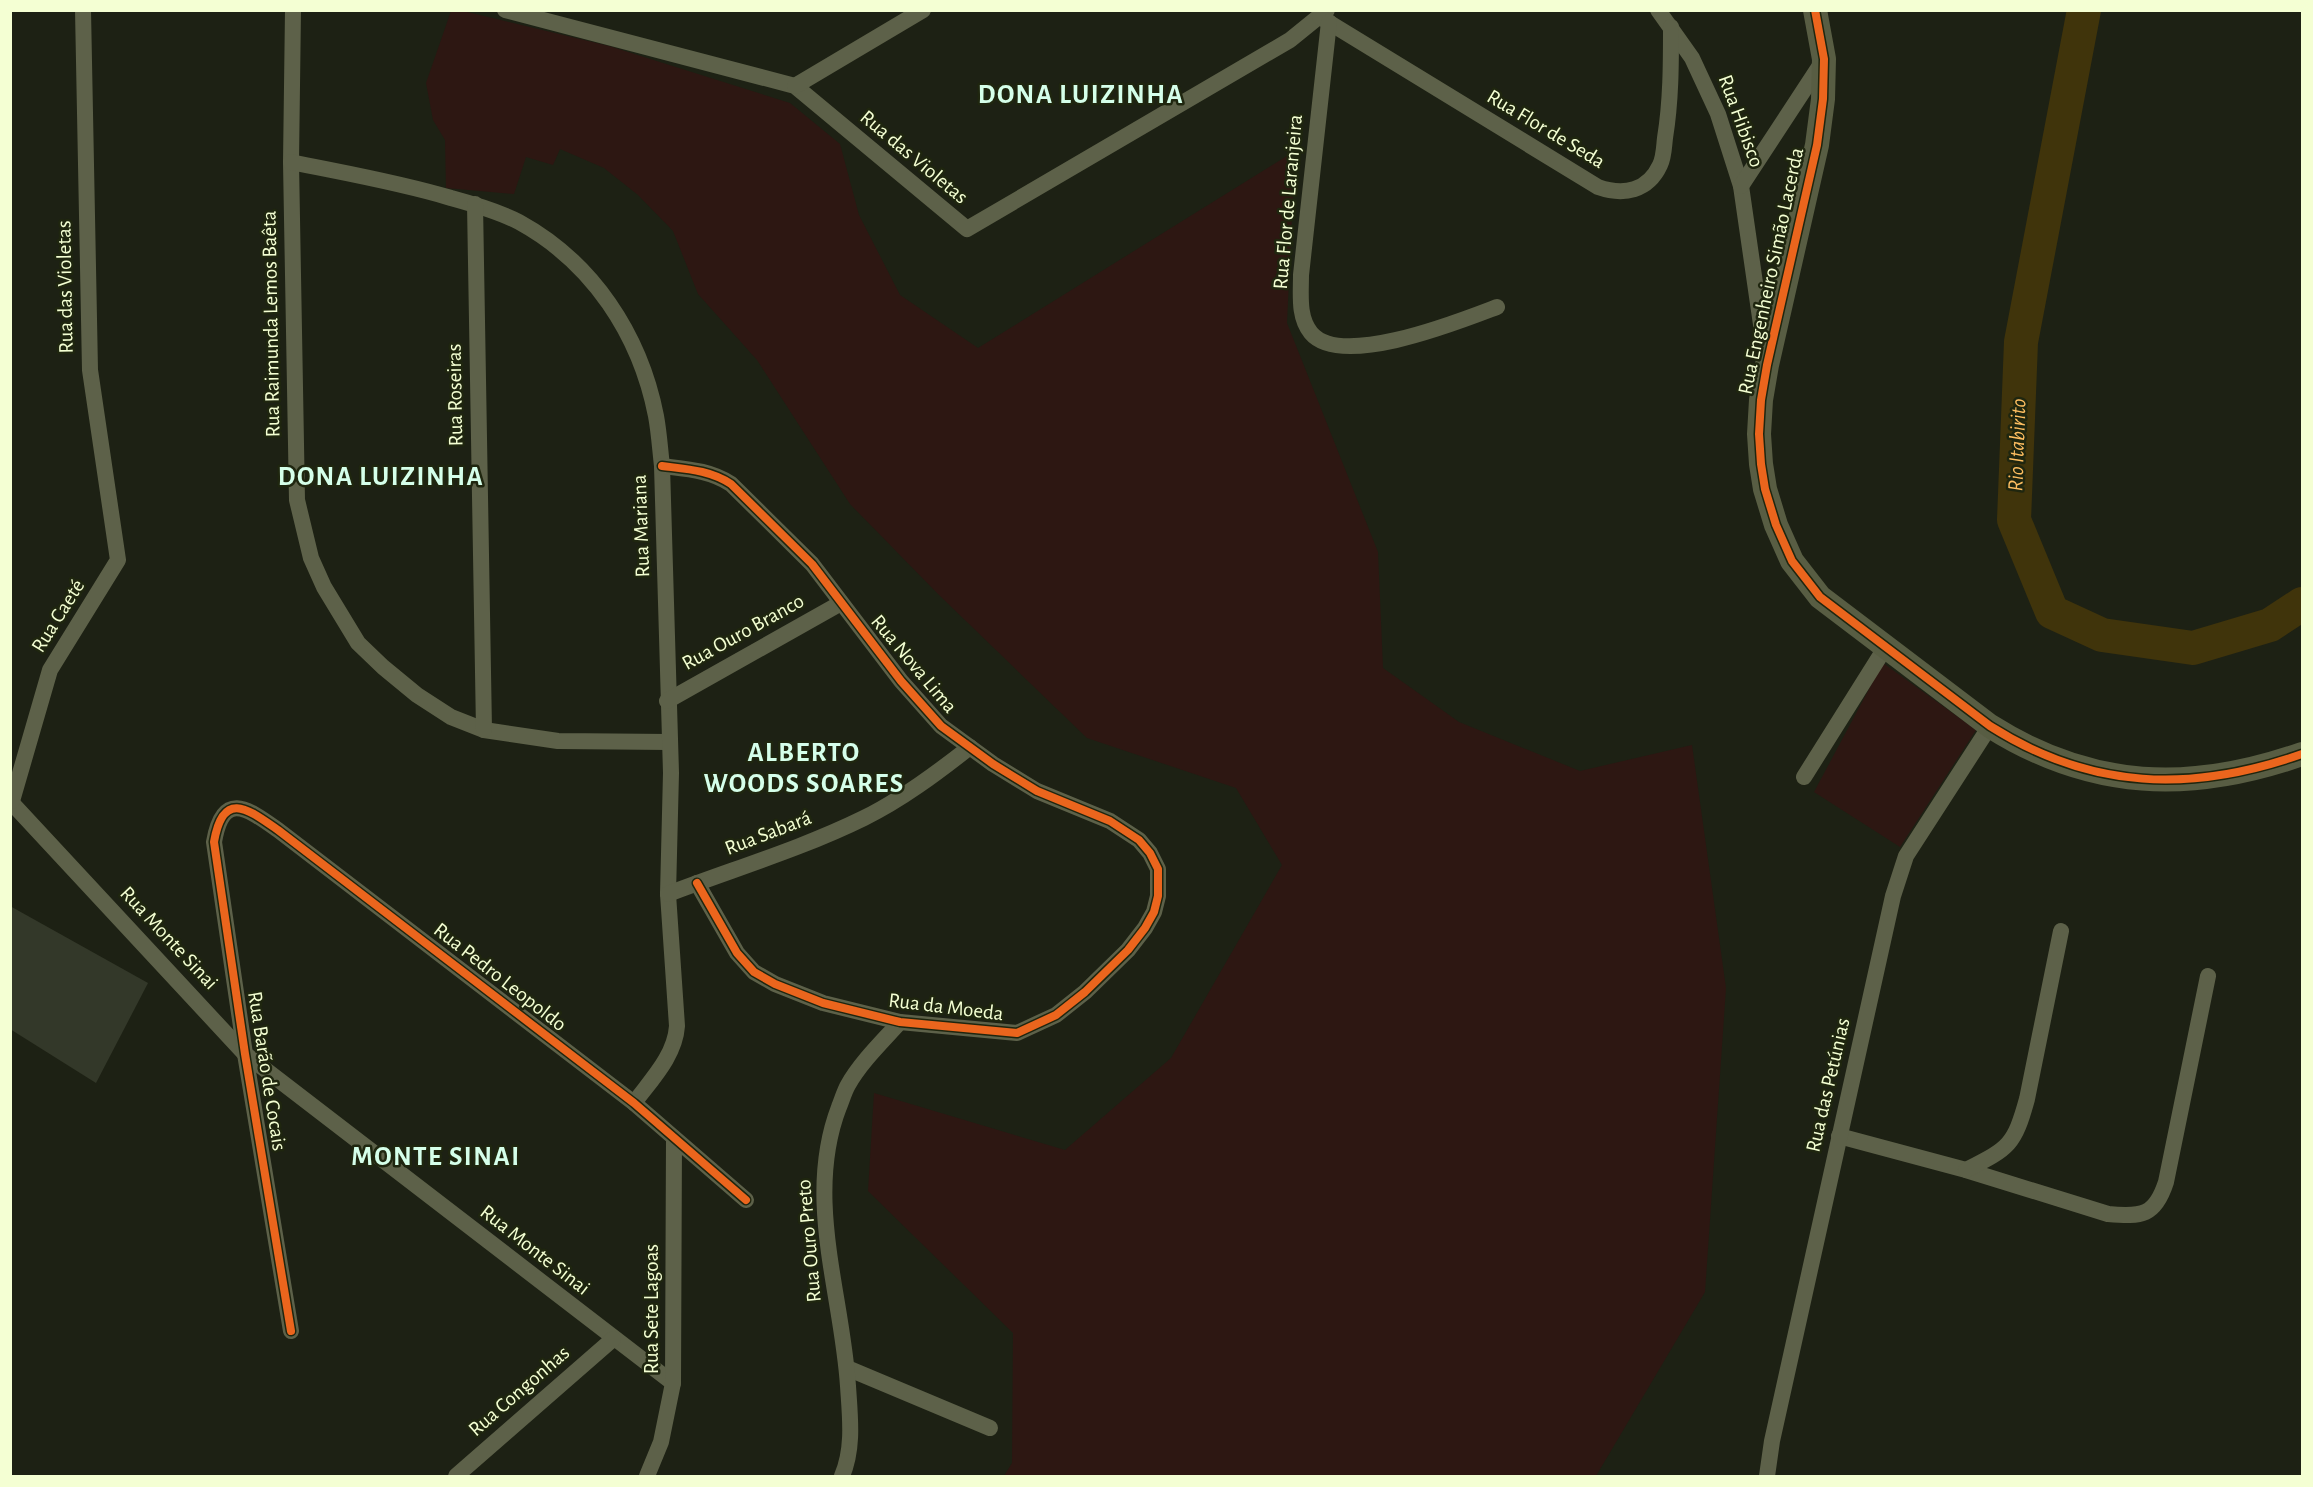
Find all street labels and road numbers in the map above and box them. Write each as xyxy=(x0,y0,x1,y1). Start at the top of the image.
street label: Rua Hibisco xyxy=(1715,72,1767,170)
street label: Rua Flor de Seda xyxy=(1483,86,1609,173)
street label: Rua das Violetas xyxy=(856,106,972,208)
street label: Rua Flor de Laranjeira xyxy=(1270,113,1306,290)
street label: Rua Engenheiro Simão Lacerda xyxy=(1735,145,1807,396)
street label: Rua Raimunda Lemos Baêta xyxy=(259,210,283,438)
street label: Rua das Violetas xyxy=(53,220,77,354)
street label: Rua Roseiras xyxy=(444,343,466,447)
street label: Rua Mariana xyxy=(629,474,653,578)
street label: Rua Caeté xyxy=(28,576,88,656)
street label: Rua Ouro Branco xyxy=(678,590,808,674)
street label: Rua Nova Lima xyxy=(867,611,961,717)
street label: Rua Sabará xyxy=(722,807,814,859)
street label: Rua Monte Sinai xyxy=(116,882,222,994)
street label: Rua Pedro Leopoldo xyxy=(430,919,570,1035)
street label: Rua Barão de Cocais xyxy=(244,990,290,1152)
street label: Rua da Moeda xyxy=(887,990,1005,1025)
street label: Rua das Petúnias xyxy=(1802,1016,1854,1154)
street label: Rua Ouro Preto xyxy=(793,1179,825,1303)
street label: Rua Monte Sinai xyxy=(476,1201,594,1299)
street label: Rua Sete Lagoas xyxy=(641,1244,662,1374)
street label: Rua Congonhas xyxy=(465,1342,573,1440)

